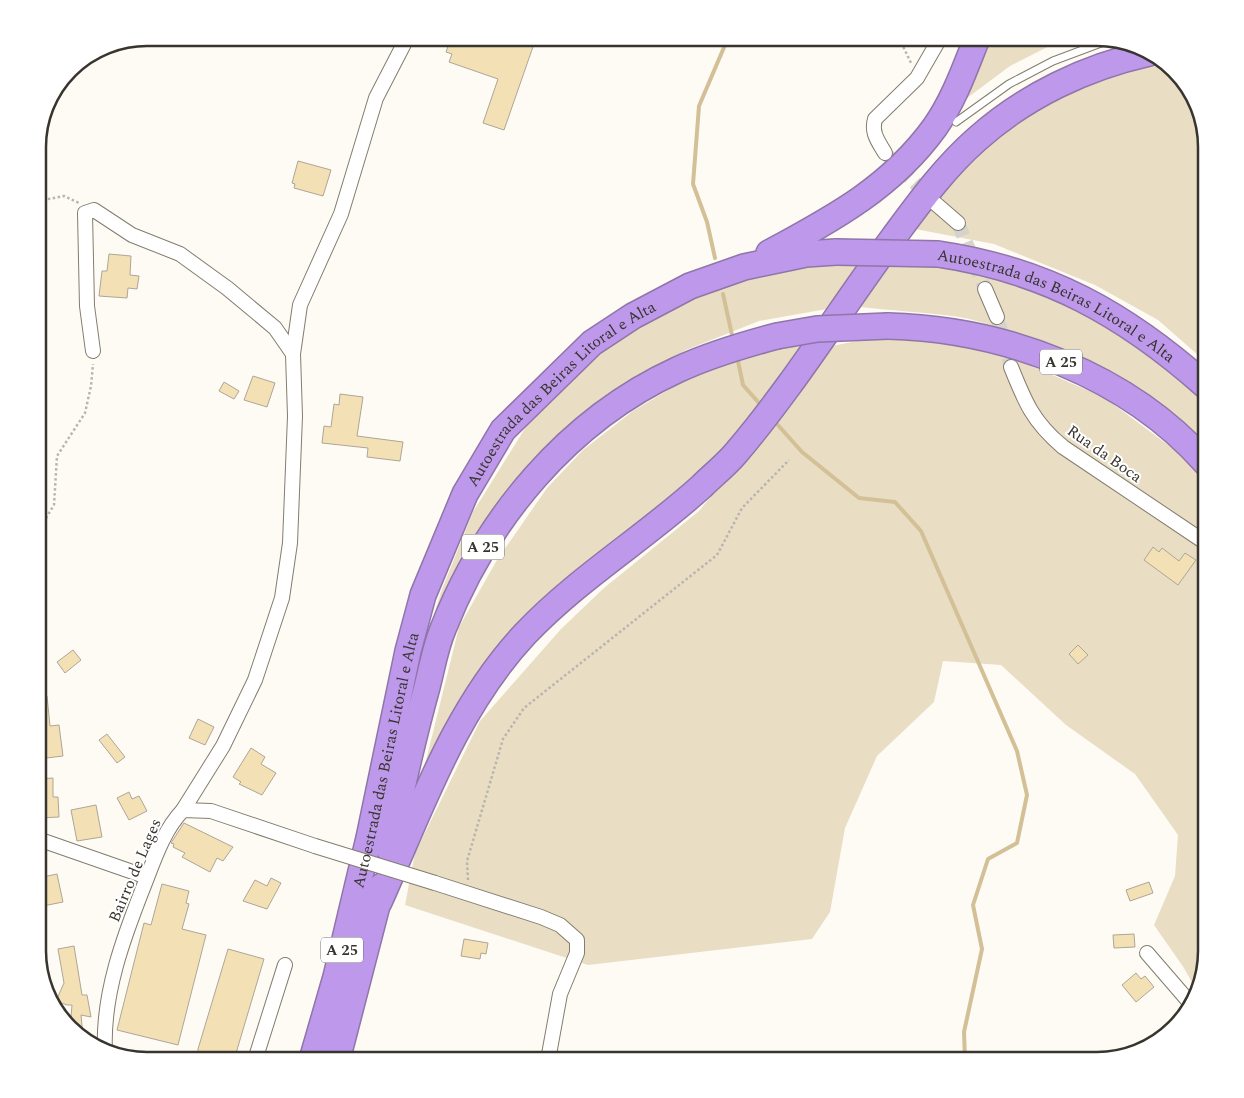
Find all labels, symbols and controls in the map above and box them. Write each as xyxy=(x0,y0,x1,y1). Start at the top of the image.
street label: Autoestrada das Beiras Litoral e Alta xyxy=(935,243,1180,369)
street label: Autoestrada das Beiras Litoral e Alta xyxy=(461,295,660,491)
road number: A 25 xyxy=(1040,350,1082,374)
street label: Rua da Boca xyxy=(1062,419,1147,489)
road number: A 25 xyxy=(462,534,504,560)
street label: Autoestrada das Beiras Litoral e Alta xyxy=(347,629,426,891)
street label: Bairro de Lages xyxy=(102,815,168,926)
road number: A 25 xyxy=(321,938,363,962)

